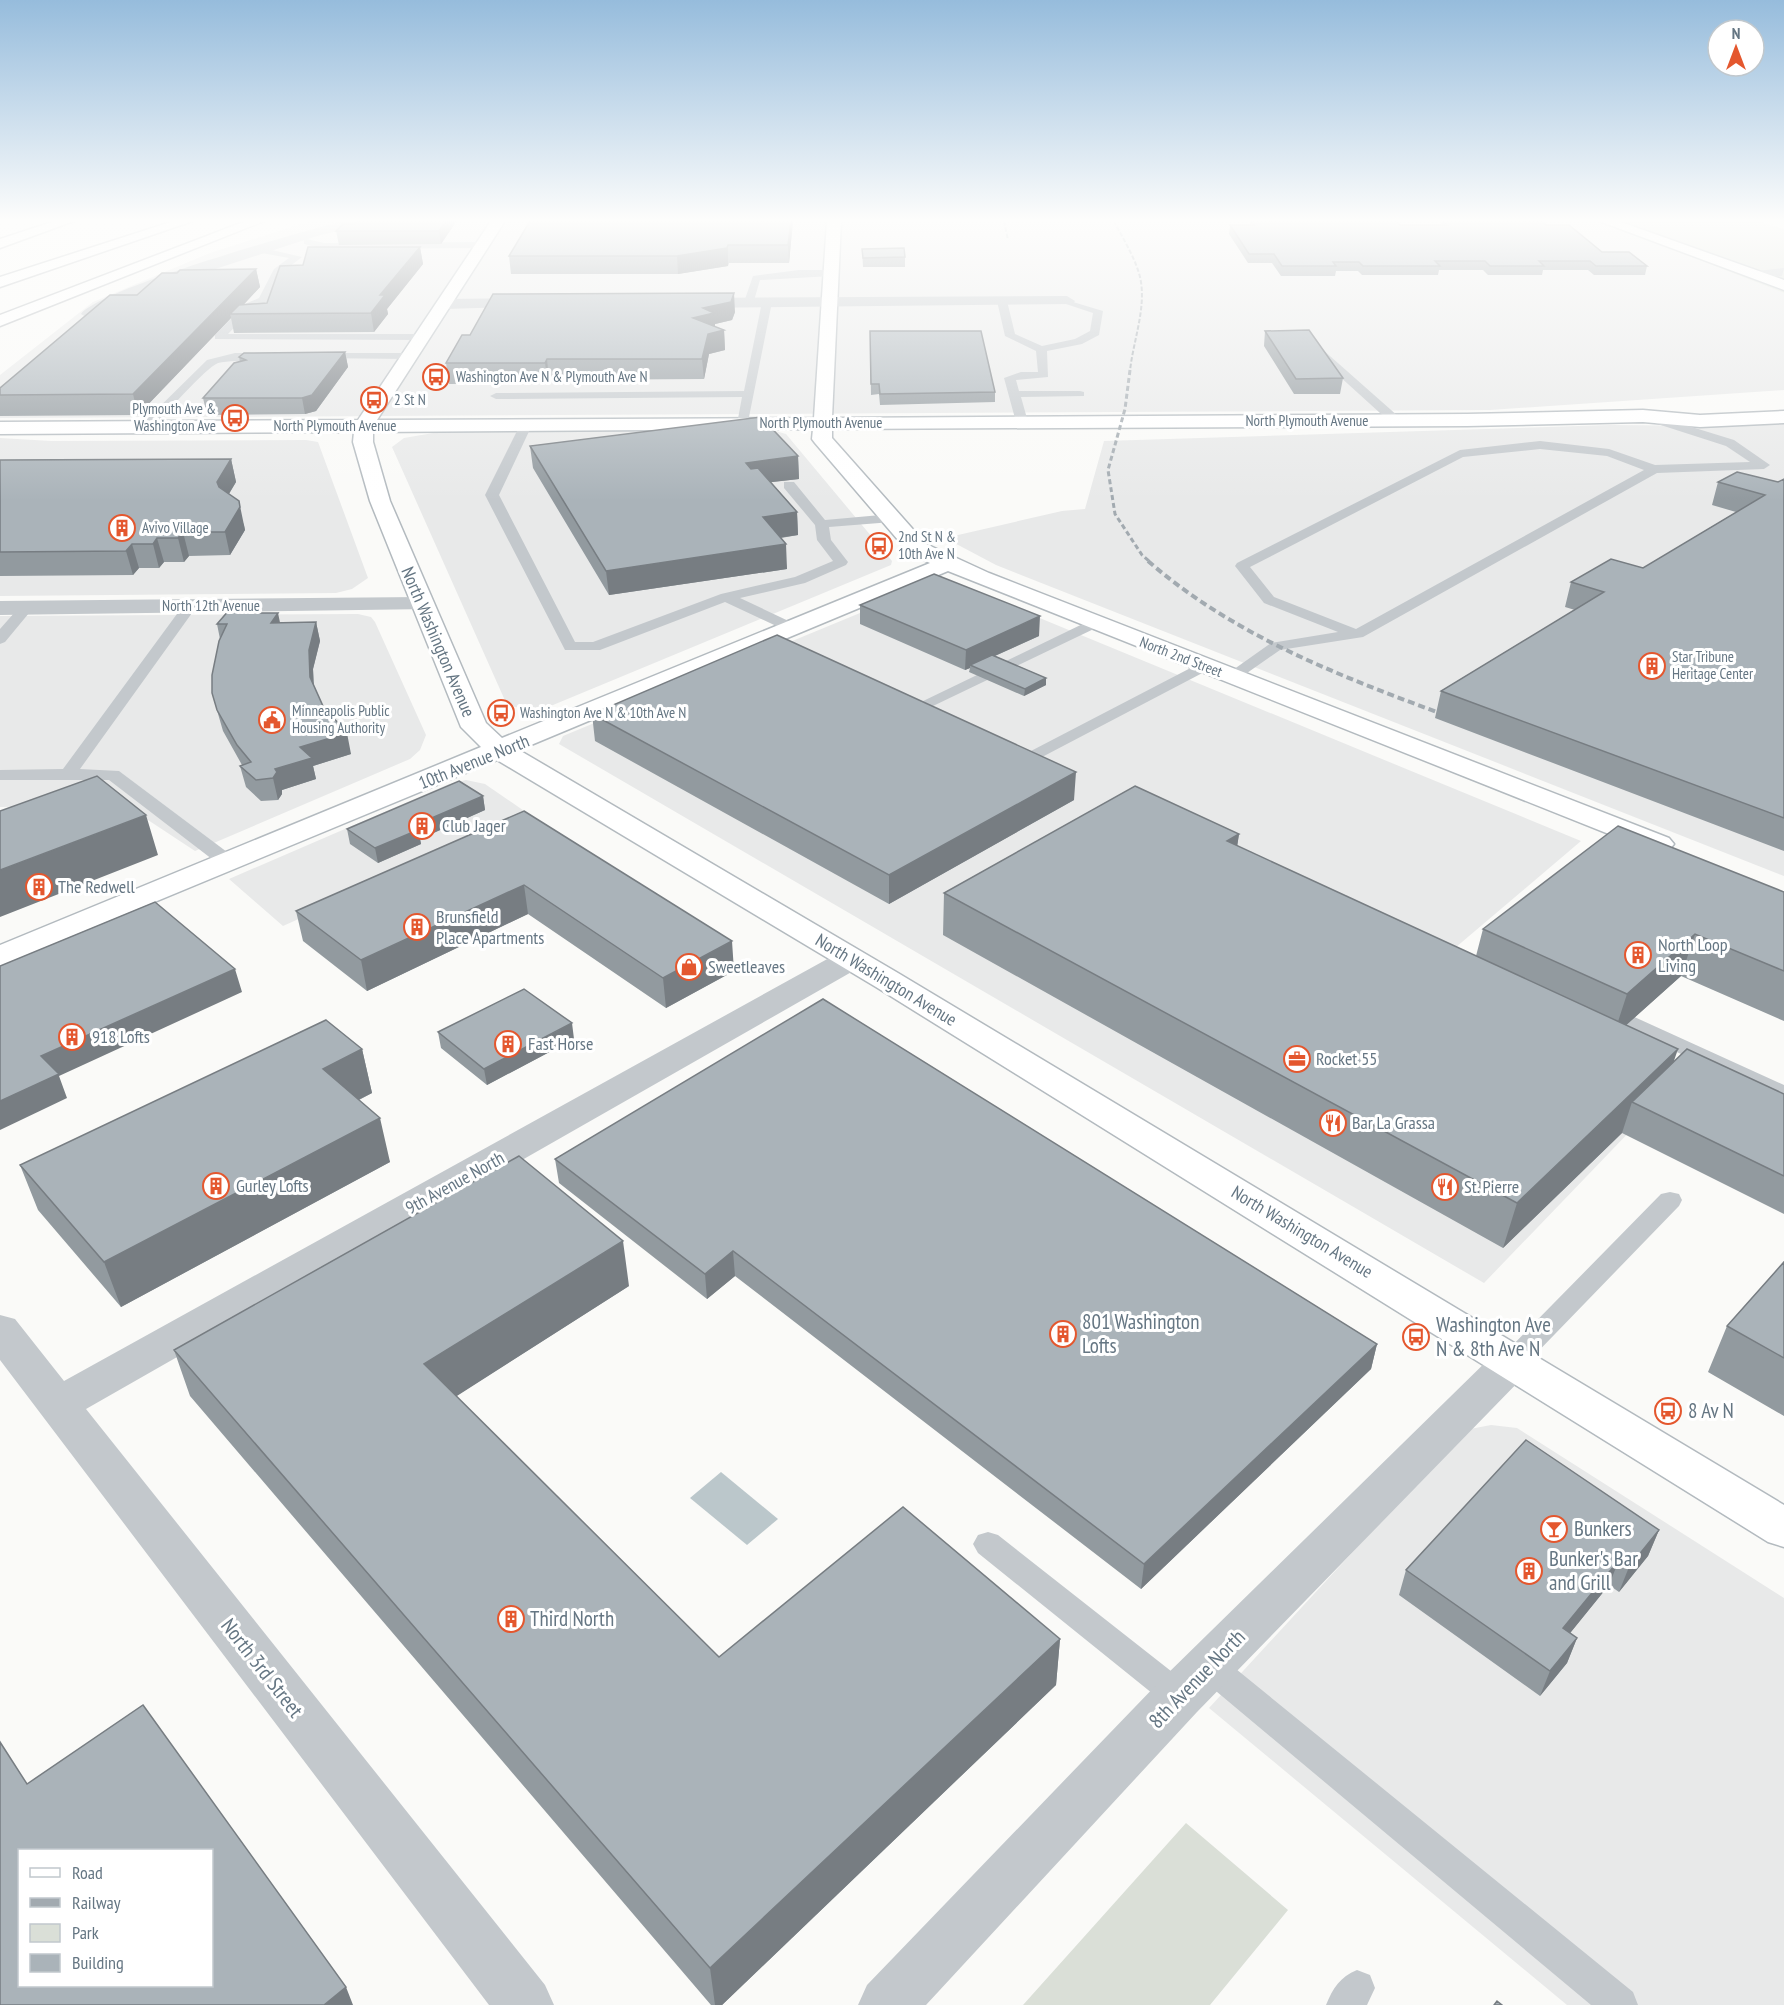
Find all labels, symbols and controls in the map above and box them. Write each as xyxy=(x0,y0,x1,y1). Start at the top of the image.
north arrow xyxy=(1706,18,1766,78)
text: N xyxy=(1732,23,1740,43)
bus stop icon: Washington Ave N & Plymouth Ave N xyxy=(421,362,451,392)
place label: Washington Ave N & Plymouth Ave N xyxy=(456,367,648,386)
bus stop icon: 2 St N xyxy=(359,385,389,415)
place label: 2 St N xyxy=(394,390,426,409)
place label: Plymouth Ave & Washington Ave xyxy=(132,399,216,435)
bus stop icon: Plymouth Ave & Washington Ave xyxy=(220,403,250,433)
street label: North Plymouth Avenue xyxy=(1245,411,1369,430)
street label: North Plymouth Avenue xyxy=(759,413,883,432)
street label: North Plymouth Avenue xyxy=(273,416,397,435)
building icon: Avivo Village xyxy=(107,513,137,543)
place label: Avivo Village xyxy=(142,518,209,537)
place label: 2nd St N & 10th Ave N xyxy=(898,527,956,563)
bus stop icon: 2nd St N & 10th Ave N xyxy=(864,531,894,561)
street label: North Washington Avenue xyxy=(396,563,480,720)
street label: North 12th Avenue xyxy=(162,596,260,615)
street label: North 2nd Street xyxy=(1137,632,1225,681)
place label: Star Tribune Heritage Center xyxy=(1672,647,1754,683)
building icon: Star Tribune Heritage Center xyxy=(1637,651,1667,681)
bus stop icon: Washington Ave N & 10th Ave N xyxy=(486,698,516,728)
place label: Minneapolis Public Housing Authority xyxy=(292,701,390,737)
place label: Washington Ave N & 10th Ave N xyxy=(520,703,686,722)
public building icon: Minneapolis Public Housing Authority xyxy=(257,705,287,735)
street label: 10th Avenue North xyxy=(415,729,533,794)
building icon: Club Jager xyxy=(407,811,437,841)
place label: Club Jager xyxy=(442,814,506,837)
building icon: The Redwell xyxy=(24,872,54,902)
place label: The Redwell xyxy=(58,875,135,898)
place label: Brunsfield Place Apartments xyxy=(436,905,544,949)
building icon: Brunsfield Place Apartments xyxy=(402,912,432,942)
street label: North Washington Avenue xyxy=(811,928,961,1031)
place label: North Loop Living xyxy=(1658,933,1728,977)
building icon: North Loop Living xyxy=(1623,940,1653,970)
shop icon: Sweetleaves xyxy=(674,952,704,982)
place label: Sweetleaves xyxy=(708,955,785,978)
building icon: 918 Lofts xyxy=(57,1022,87,1052)
place label: 918 Lofts xyxy=(92,1025,150,1048)
building icon: Fast Horse xyxy=(493,1029,523,1059)
place label: Fast Horse xyxy=(528,1032,593,1055)
office icon: Rocket 55 xyxy=(1282,1044,1312,1074)
place label: Rocket 55 xyxy=(1316,1047,1377,1070)
restaurant icon: Bar La Grassa xyxy=(1318,1108,1348,1138)
place label: Bar La Grassa xyxy=(1352,1111,1435,1134)
street label: 9th Avenue North xyxy=(401,1146,508,1219)
building icon: Gurley Lofts xyxy=(201,1171,231,1201)
restaurant icon: St. Pierre xyxy=(1430,1172,1460,1202)
place label: Gurley Lofts xyxy=(236,1174,309,1197)
place label: St. Pierre xyxy=(1464,1175,1519,1198)
street label: North Washington Avenue xyxy=(1227,1180,1377,1283)
place label: 801 Washington Lofts xyxy=(1082,1308,1199,1359)
place label: Washington Ave N & 8th Ave N xyxy=(1436,1311,1551,1362)
building icon: 801 Washington Lofts xyxy=(1048,1319,1078,1349)
bus stop icon: Washington Ave N & 8th Ave N xyxy=(1401,1322,1431,1352)
bus stop icon: 8 Av N xyxy=(1653,1396,1683,1426)
place label: 8 Av N xyxy=(1688,1397,1734,1424)
bar icon: Bunkers xyxy=(1539,1514,1569,1544)
place label: Bunkers xyxy=(1574,1515,1632,1542)
place label: Bunker's Bar and Grill xyxy=(1549,1545,1638,1596)
building icon: Bunker's Bar and Grill xyxy=(1514,1556,1544,1586)
building icon: Third North xyxy=(496,1604,526,1634)
place label: Third North xyxy=(530,1605,614,1632)
street label: North 3rd Street xyxy=(215,1613,310,1723)
street label: 8th Avenue North xyxy=(1143,1623,1251,1734)
legend xyxy=(18,1849,213,1987)
text: Road xyxy=(72,1861,103,1884)
text: Railway xyxy=(72,1891,121,1914)
text: Park xyxy=(72,1921,99,1944)
text: Building xyxy=(72,1951,124,1974)

